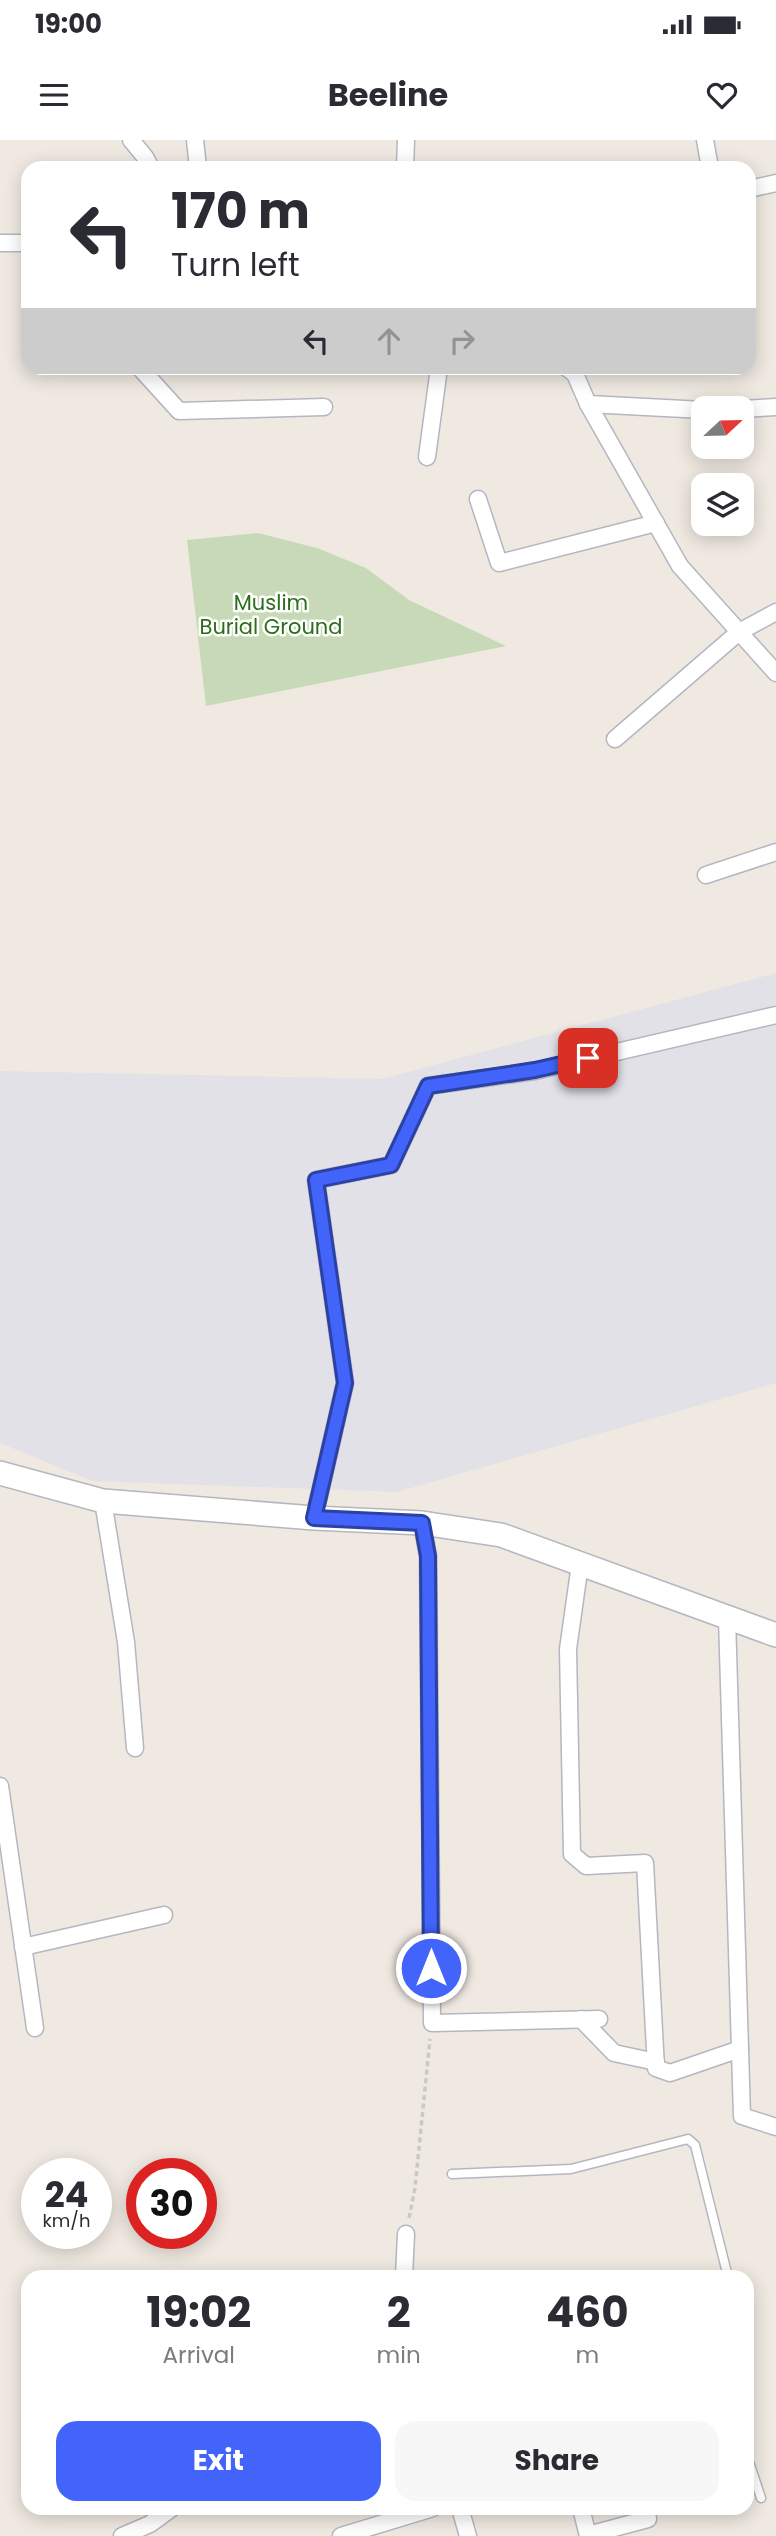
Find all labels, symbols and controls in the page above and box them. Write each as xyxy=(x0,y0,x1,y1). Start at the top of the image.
text: 19:00 xyxy=(35,6,102,42)
text: Beeline xyxy=(328,72,448,117)
icon: menu xyxy=(35,76,73,114)
icon: heart xyxy=(703,76,741,114)
text: 170 m xyxy=(171,177,310,245)
icon: left xyxy=(56,189,147,280)
text: Turn left xyxy=(171,242,300,287)
icon: left xyxy=(297,322,335,360)
icon: ahead xyxy=(370,322,408,360)
icon: right xyxy=(443,322,481,360)
north arrow xyxy=(691,396,754,458)
map controls xyxy=(691,396,754,536)
button: layers xyxy=(691,473,754,536)
park label: Muslim Burial Ground xyxy=(200,588,342,641)
pin xyxy=(558,1028,618,1088)
icon: arrive xyxy=(569,1039,607,1077)
position arrow xyxy=(394,1931,468,2005)
speed limit sign: 30 xyxy=(126,2158,217,2249)
text: 24 xyxy=(45,2170,88,2219)
text: km/h xyxy=(43,2208,90,2233)
text: 19:02 xyxy=(146,2283,251,2342)
text: 2 xyxy=(387,2283,411,2342)
text: 460 xyxy=(546,2283,629,2342)
text: Arrival xyxy=(163,2339,235,2371)
text: min xyxy=(377,2339,421,2371)
text: m xyxy=(575,2339,599,2371)
button: Exit xyxy=(56,2421,381,2501)
button: Share xyxy=(395,2421,719,2501)

